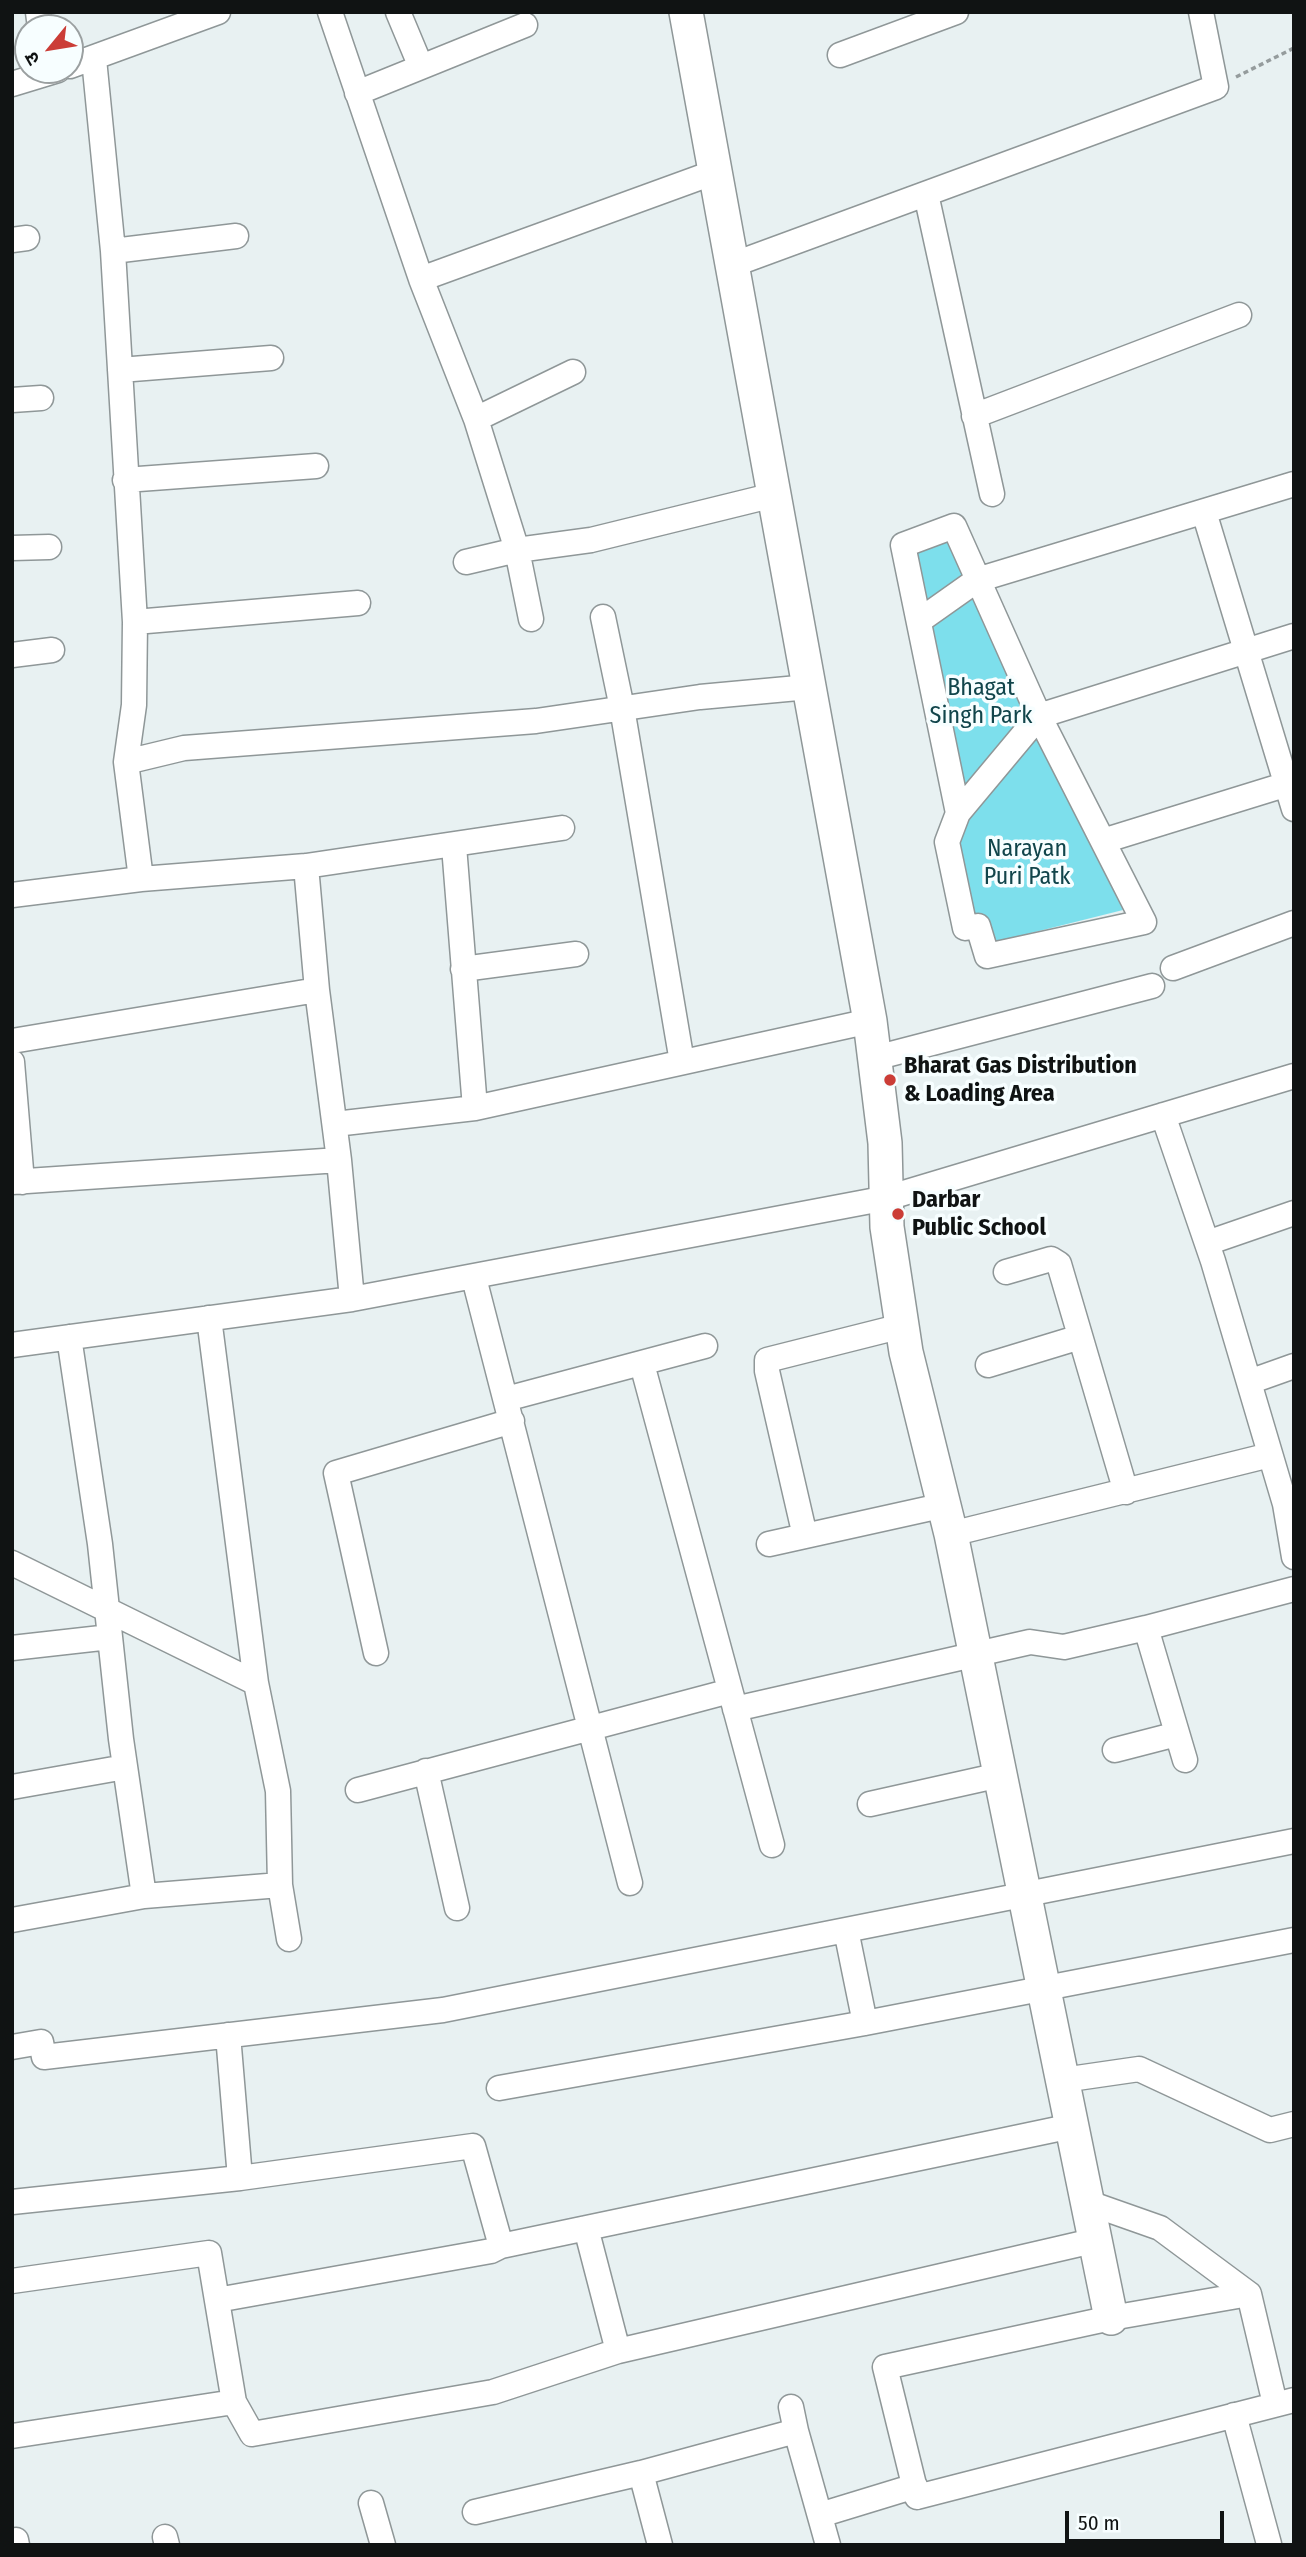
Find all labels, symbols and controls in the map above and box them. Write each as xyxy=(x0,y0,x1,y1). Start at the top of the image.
north arrow xyxy=(14,14,84,84)
text: उ xyxy=(19,48,45,69)
park label: Bhagat Singh Park xyxy=(930,674,1032,730)
park label: Narayan Puri Patk xyxy=(984,835,1070,891)
place label: Bharat Gas Distribution & Loading Area xyxy=(904,1052,1137,1108)
marker: Bharat Gas Distribution & Loading Area xyxy=(882,1072,898,1088)
place label: Darbar Public School xyxy=(912,1186,1046,1242)
marker: Darbar Public School xyxy=(890,1206,906,1222)
scale bar xyxy=(1068,2498,1227,2542)
text: 50 m xyxy=(1078,2510,1120,2536)

